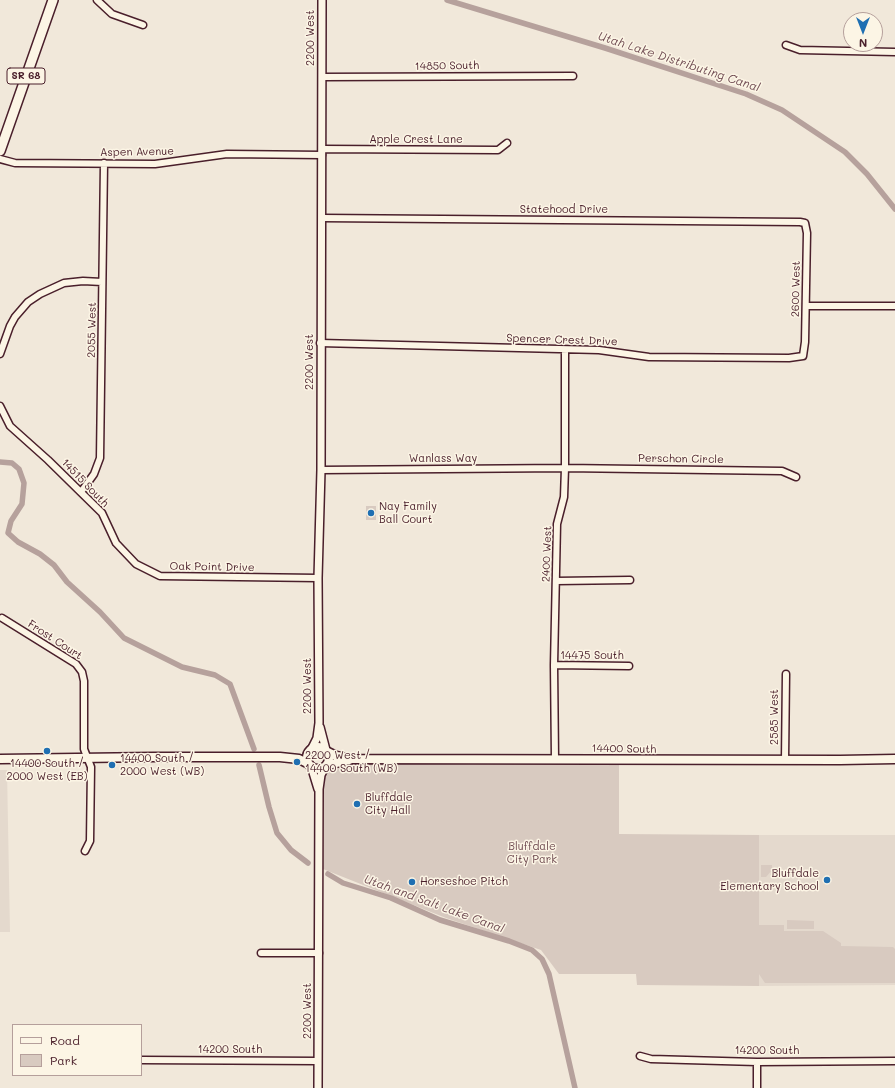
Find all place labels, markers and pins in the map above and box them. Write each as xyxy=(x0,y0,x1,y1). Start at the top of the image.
place label: Nay Family Ball Court xyxy=(379,500,437,526)
marker: Nay Family Ball Court xyxy=(366,508,376,518)
marker: 14400 South / 2000 West (EB) xyxy=(42,746,52,756)
place label: 2200 West / 14400 South (WB) xyxy=(305,749,397,775)
place label: 14400 South / 2000 West (WB) xyxy=(120,752,204,778)
place label: 14400 South / 2000 West (EB) xyxy=(7,757,87,783)
marker: 2200 West / 14400 South (WB) xyxy=(292,757,302,767)
marker: 14400 South / 2000 West (WB) xyxy=(107,760,117,770)
place label: Bluffdale City Hall xyxy=(365,791,413,817)
marker: Bluffdale City Hall xyxy=(352,799,362,809)
place label: Bluffdale Elementary School xyxy=(720,867,819,893)
place label: Horseshoe Pitch xyxy=(420,875,508,889)
marker: Bluffdale Elementary School xyxy=(822,875,832,885)
marker: Horseshoe Pitch xyxy=(407,877,417,887)

